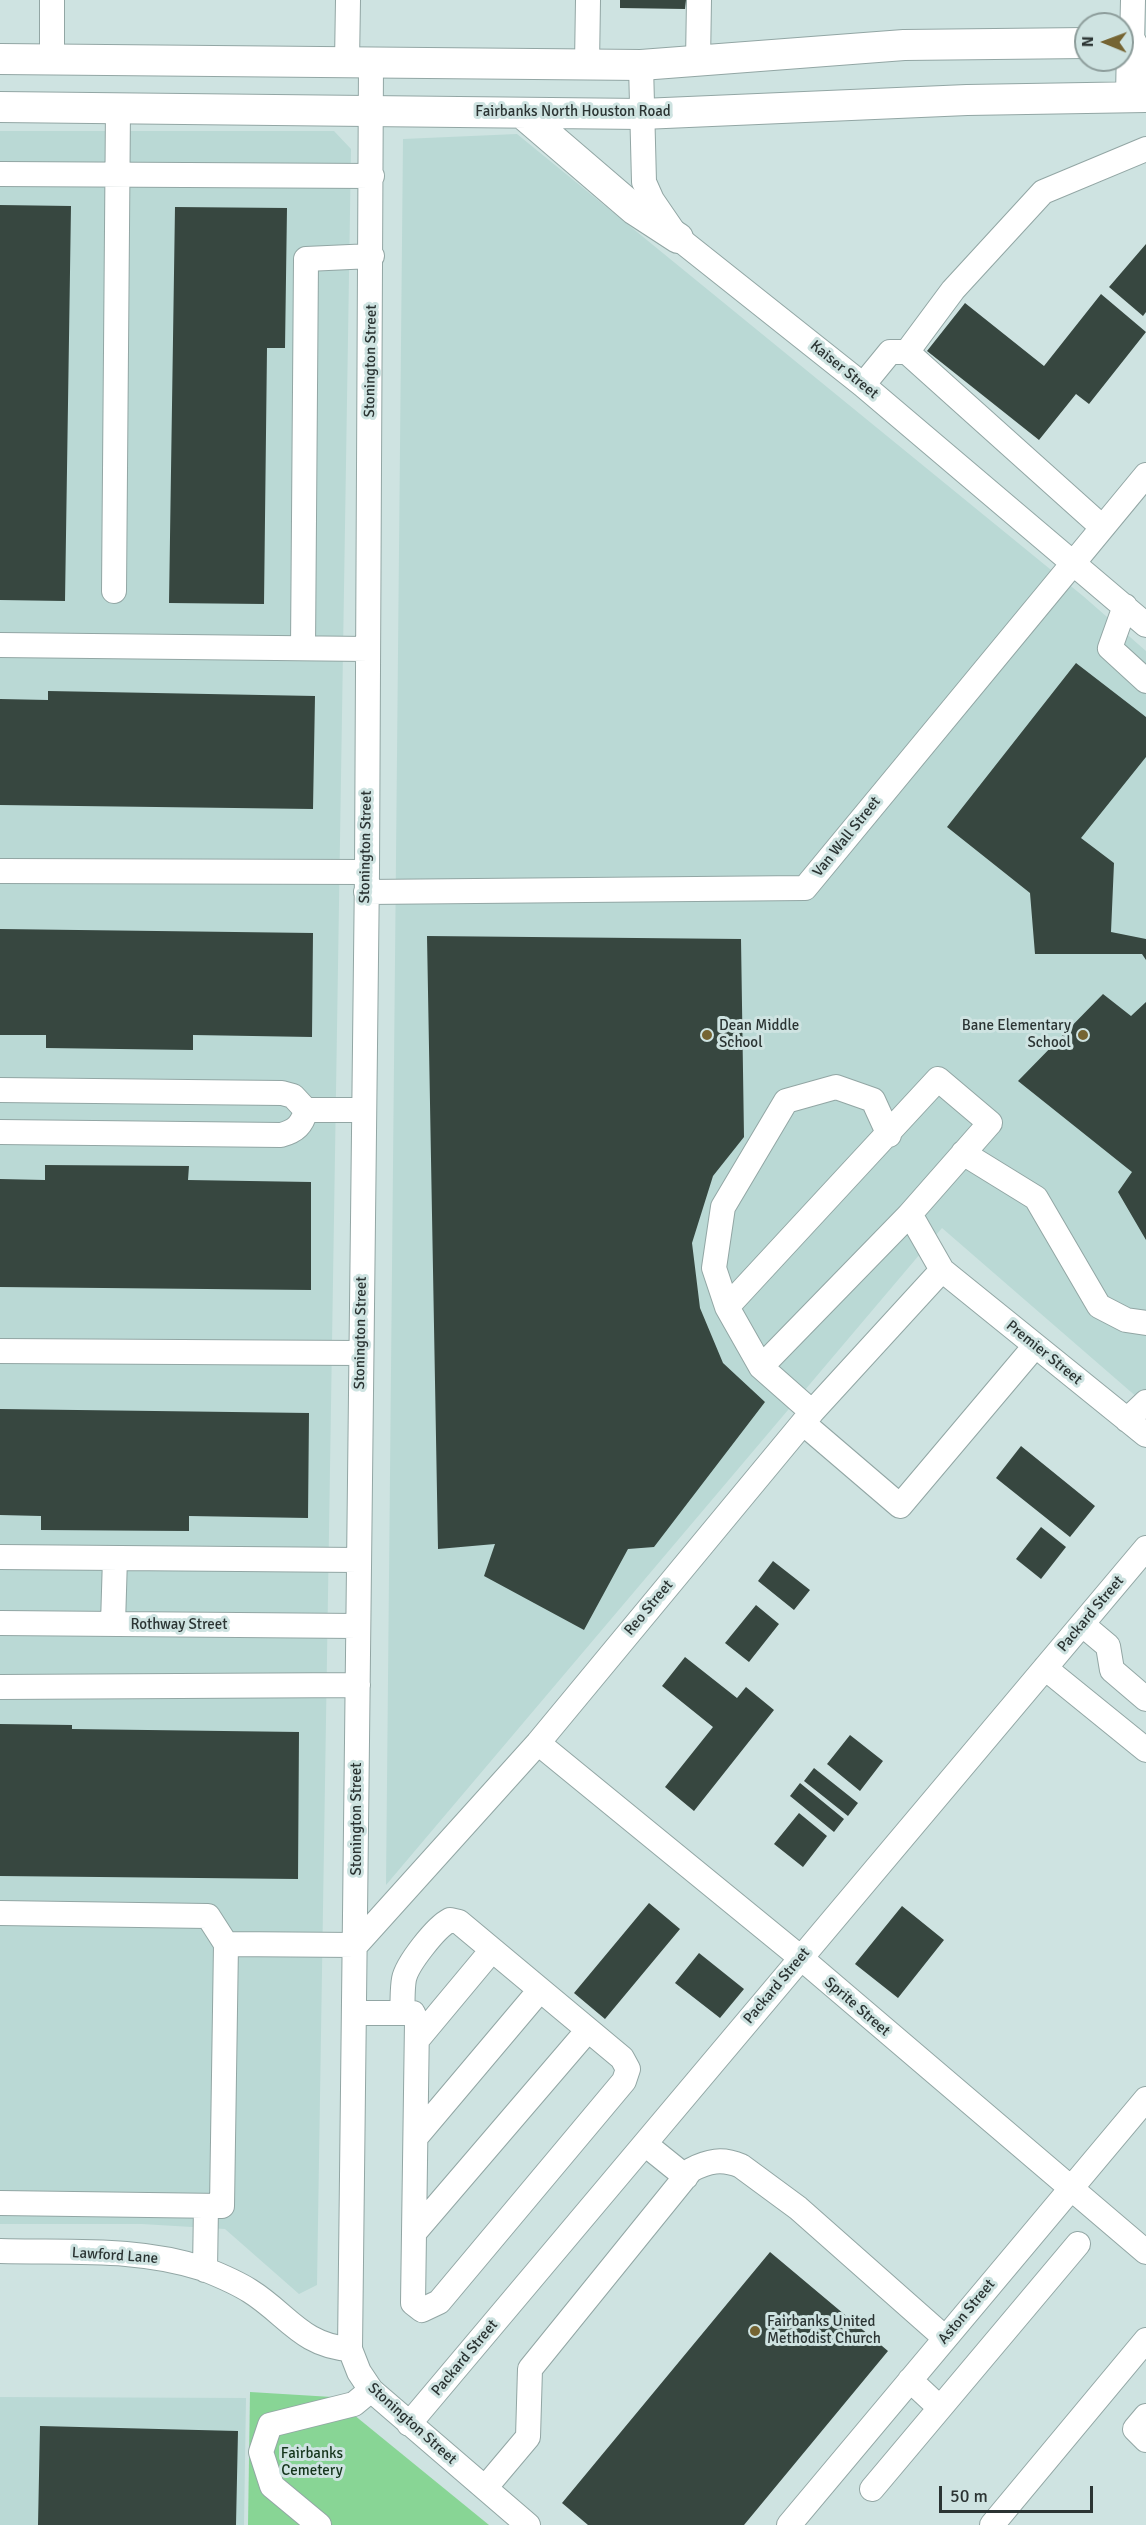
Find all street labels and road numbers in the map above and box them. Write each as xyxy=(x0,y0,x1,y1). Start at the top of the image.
street label: Fairbanks North Houston Road xyxy=(475,103,671,121)
street label: Stonington Street xyxy=(361,304,381,418)
street label: Kaiser Street xyxy=(806,337,882,403)
street label: Stonington Street xyxy=(356,790,376,904)
street label: Van Wall Street xyxy=(809,793,885,881)
street label: Stonington Street xyxy=(351,1276,371,1390)
street label: Premier Street xyxy=(1002,1317,1086,1389)
street label: Packard Street xyxy=(1054,1572,1128,1656)
street label: Reo Street xyxy=(621,1577,677,1639)
street label: Rothway Street xyxy=(130,1616,228,1634)
street label: Stonington Street xyxy=(348,1762,366,1876)
street label: Packard Street xyxy=(740,1944,814,2028)
street label: Sprite Street xyxy=(821,1974,893,2040)
street label: Lawford Lane xyxy=(71,2244,159,2268)
street label: Aston Street xyxy=(935,2276,999,2348)
street label: Packard Street xyxy=(428,2316,502,2400)
street label: Stonington Street xyxy=(364,2379,460,2469)

